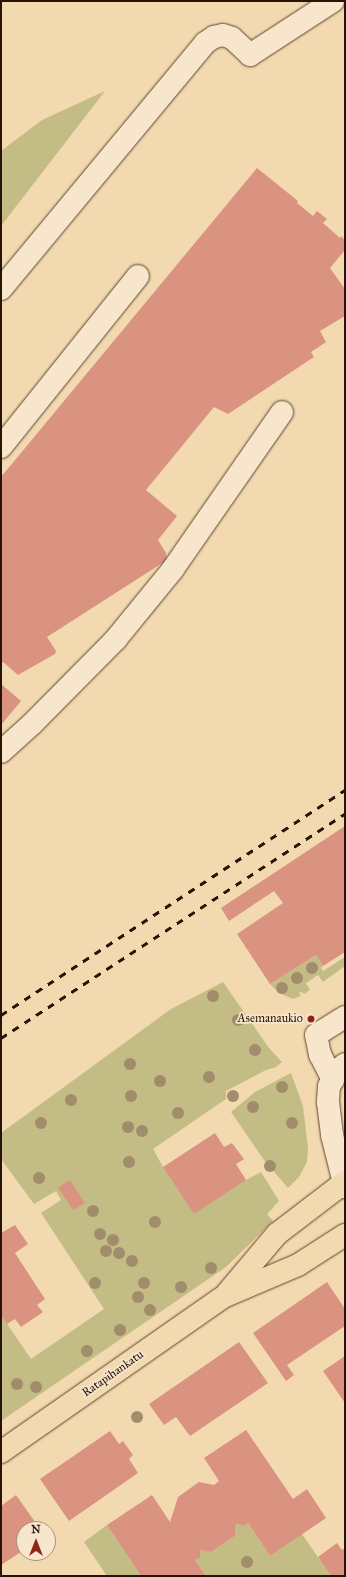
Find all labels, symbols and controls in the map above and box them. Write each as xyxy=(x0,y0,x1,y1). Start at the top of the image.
place label: Asemanaukio xyxy=(237,1012,303,1026)
marker: Asemanaukio xyxy=(306,1014,316,1024)
street label: Ratapihankatu xyxy=(80,1348,146,1400)
north arrow xyxy=(16,1521,56,1561)
text: N xyxy=(31,1523,41,1536)

